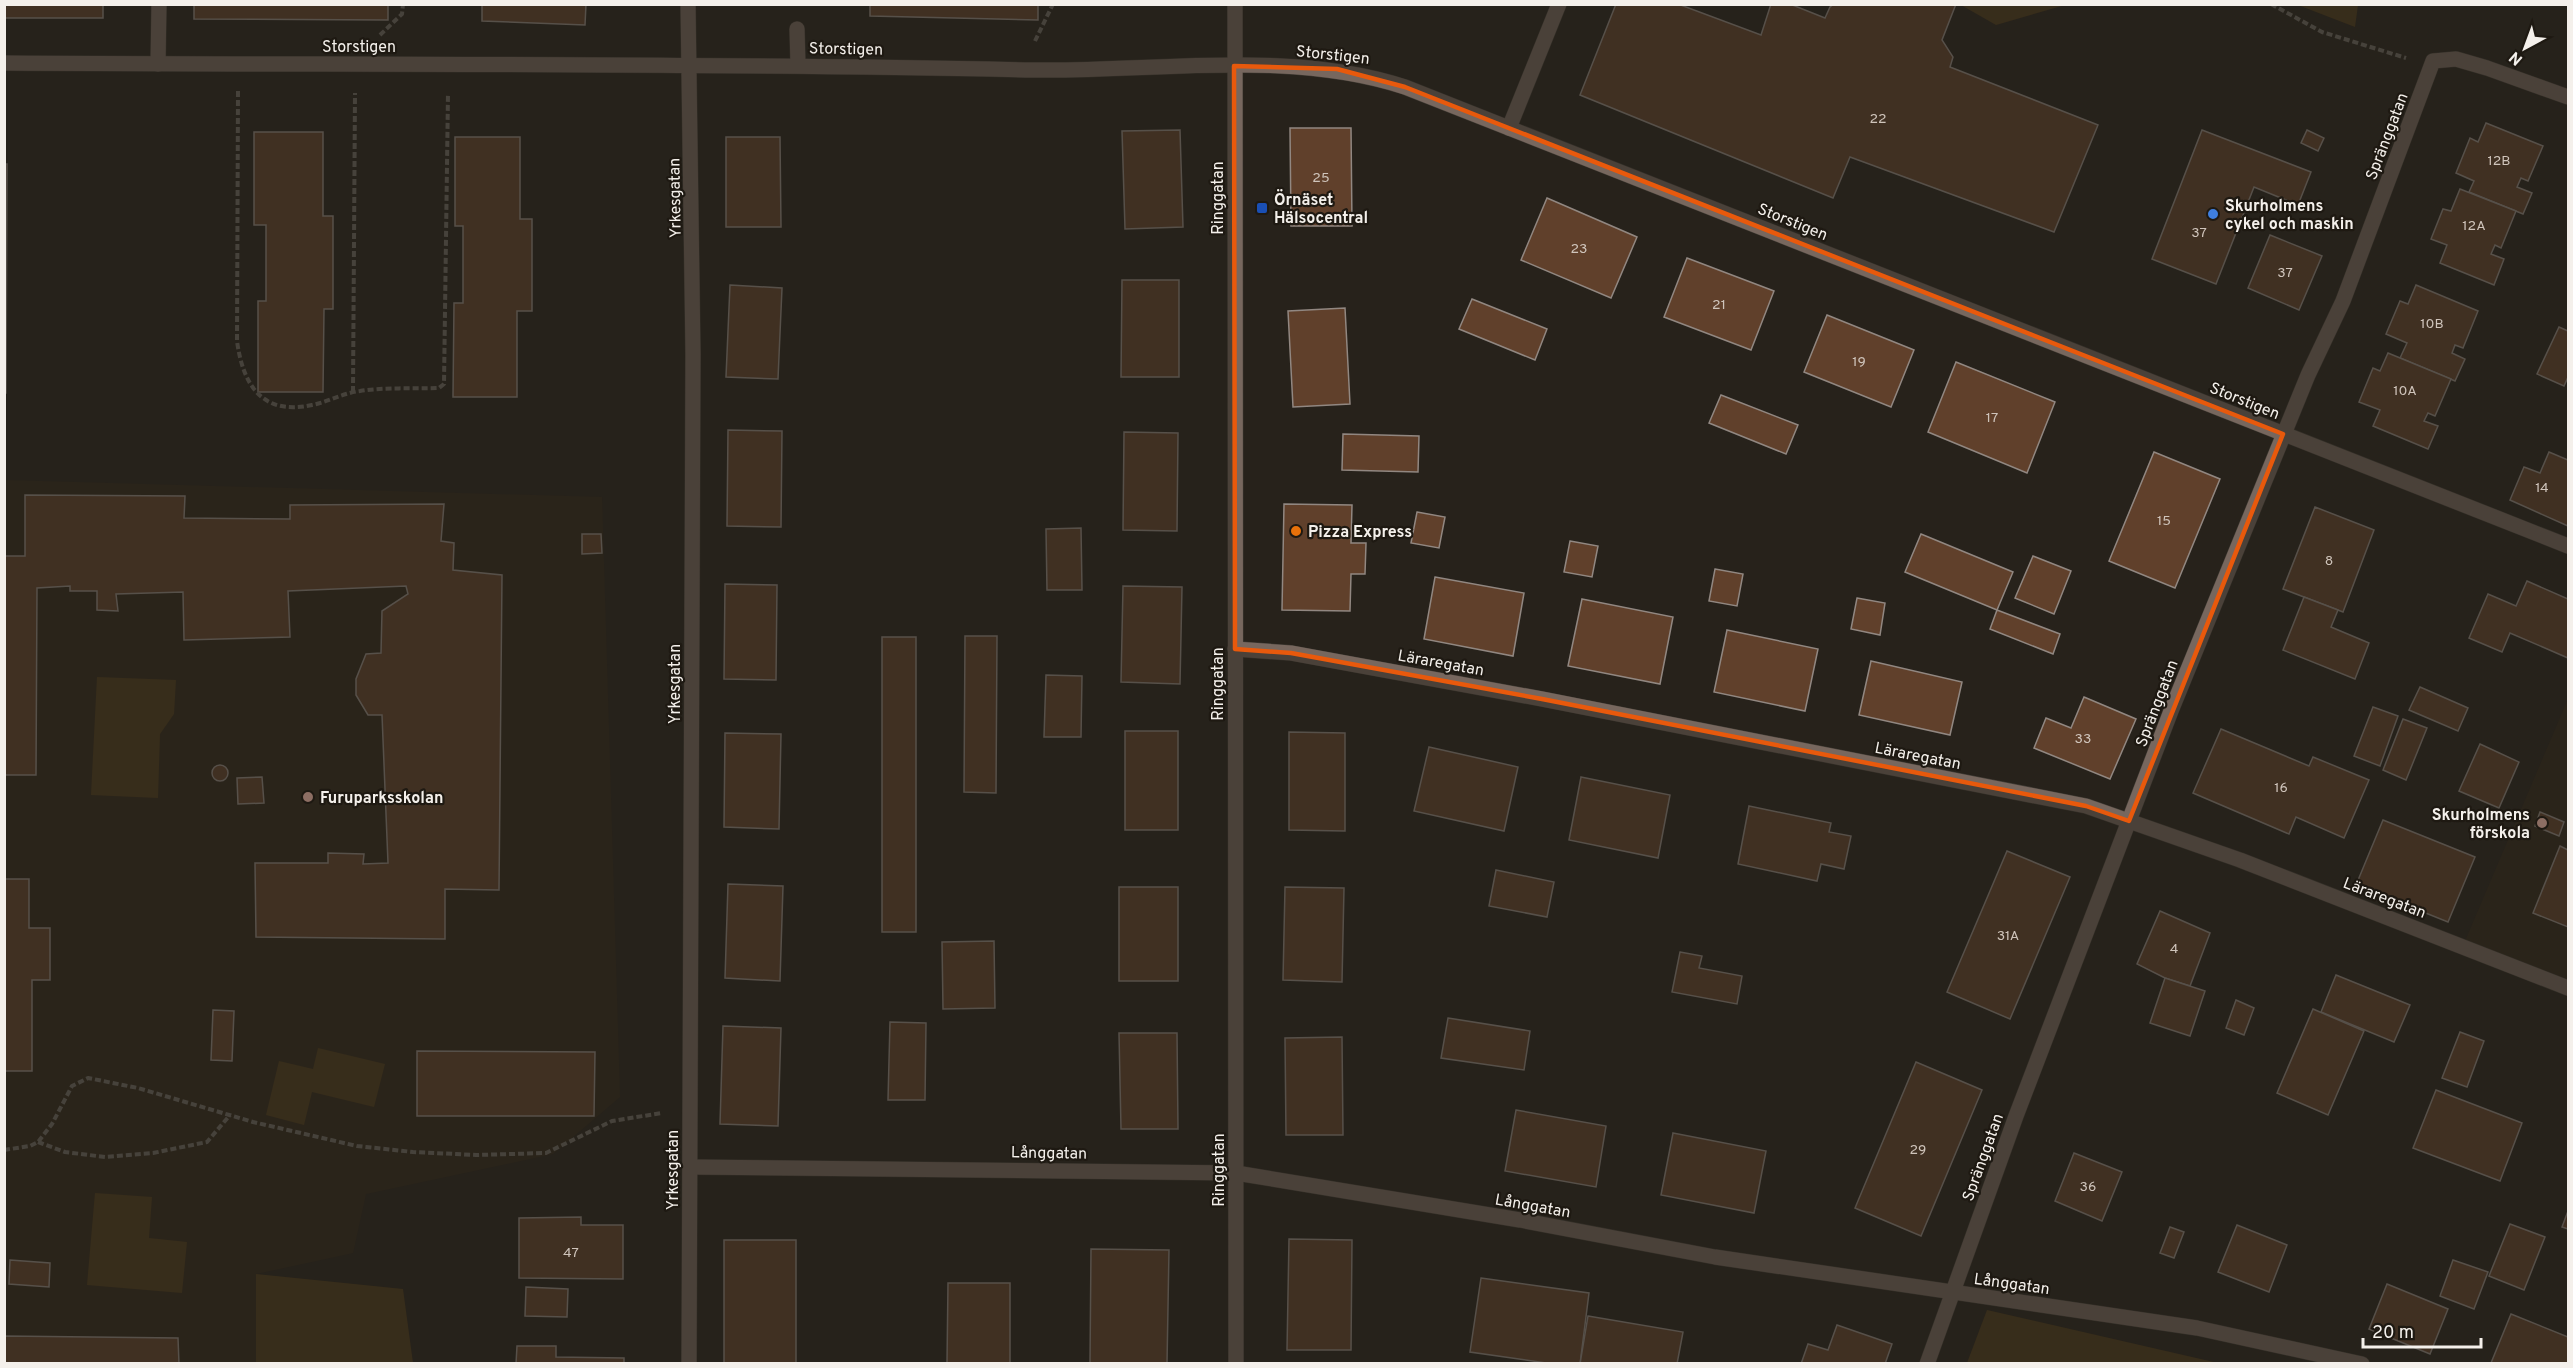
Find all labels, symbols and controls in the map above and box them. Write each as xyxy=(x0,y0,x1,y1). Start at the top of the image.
north arrow xyxy=(2495,18,2555,78)
street label: Storstigen xyxy=(322,38,396,58)
street label: Storstigen xyxy=(809,39,883,61)
street label: Storstigen xyxy=(1295,42,1371,70)
text: N xyxy=(2506,46,2527,69)
street label: Spränggatan xyxy=(2362,90,2414,183)
house number: 22 xyxy=(1869,111,1887,128)
house number: 12B xyxy=(2488,153,2510,170)
street label: Yrkesgatan xyxy=(665,158,687,238)
street label: Ringgatan xyxy=(1209,161,1229,235)
house number: 25 xyxy=(1312,170,1330,187)
place label: Örnäset Hälsocentral xyxy=(1274,189,1368,229)
place label: Skurholmens cykel och maskin xyxy=(2225,197,2354,235)
street label: Storstigen xyxy=(1754,200,1830,246)
marker: Örnäset Hälsocentral xyxy=(1255,201,1269,215)
marker: Skurholmens cykel och maskin xyxy=(2206,207,2220,221)
house number: 12A xyxy=(2462,218,2486,235)
house number: 37 xyxy=(2191,225,2207,242)
house number: 23 xyxy=(1571,241,1588,258)
house number: 37 xyxy=(2277,265,2293,282)
house number: 21 xyxy=(1712,297,1726,314)
house number: 10B xyxy=(2420,316,2444,333)
house number: 19 xyxy=(1852,354,1866,371)
street label: Storstigen xyxy=(2206,379,2282,425)
house number: 10A xyxy=(2393,383,2417,400)
house number: 17 xyxy=(1986,410,1998,427)
house number: 14 xyxy=(2535,480,2549,497)
house number: 15 xyxy=(2157,513,2171,530)
place label: Pizza Express xyxy=(1308,523,1412,543)
marker: Pizza Express xyxy=(1289,524,1303,538)
house number: 8 xyxy=(2325,553,2333,570)
street label: Yrkesgatan xyxy=(666,644,686,724)
street label: Ringgatan xyxy=(1209,647,1229,721)
street label: Läraregatan xyxy=(1396,647,1485,681)
street label: Spränggatan xyxy=(2132,657,2184,750)
house number: 33 xyxy=(2075,731,2091,748)
street label: Läraregatan xyxy=(1873,739,1962,775)
house number: 16 xyxy=(2274,780,2288,797)
place label: Furuparksskolan xyxy=(320,789,443,809)
marker: Furuparksskolan xyxy=(301,790,315,804)
place label: Skurholmens förskola xyxy=(2432,806,2530,844)
marker: Skurholmens förskola xyxy=(2535,816,2549,830)
street label: Läraregatan xyxy=(2340,874,2429,924)
house number: 31A xyxy=(1997,928,2019,945)
house number: 4 xyxy=(2170,941,2178,958)
street label: Spränggatan xyxy=(1959,1111,2009,1204)
street label: Yrkesgatan xyxy=(664,1130,684,1210)
street label: Ringgatan xyxy=(1210,1133,1230,1207)
house number: 29 xyxy=(1910,1142,1926,1159)
street label: Långgatan xyxy=(1011,1143,1087,1165)
house number: 36 xyxy=(2080,1179,2096,1196)
street label: Långgatan xyxy=(1493,1190,1572,1223)
house number: 47 xyxy=(563,1245,579,1262)
street label: Långgatan xyxy=(1973,1270,2051,1300)
scale bar xyxy=(2363,1311,2482,1349)
text: 20 m xyxy=(2372,1322,2414,1345)

